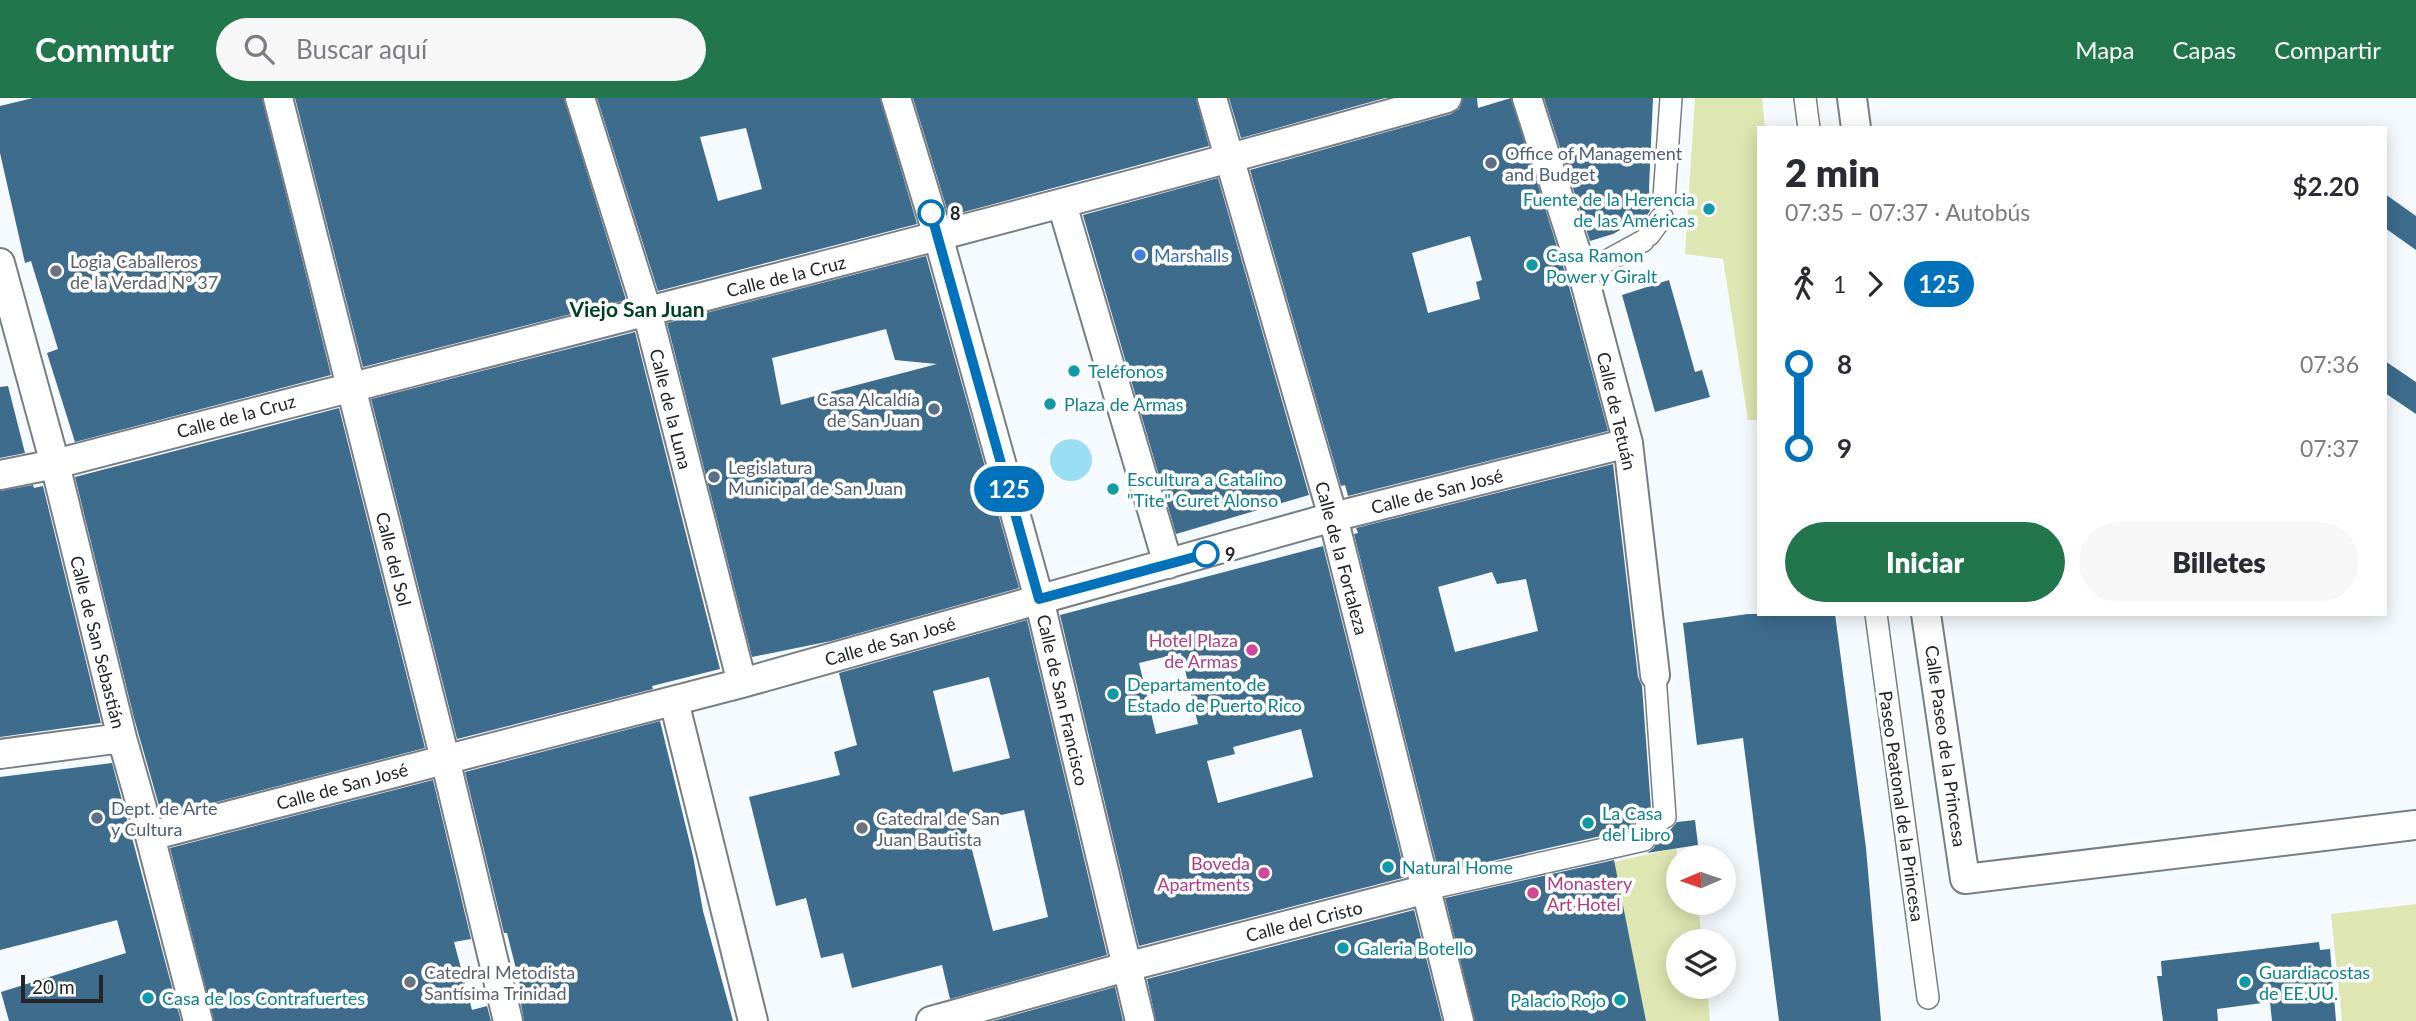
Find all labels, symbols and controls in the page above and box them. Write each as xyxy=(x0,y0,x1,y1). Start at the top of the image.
search box xyxy=(216,18,706,81)
text: Commutr xyxy=(35,29,174,69)
icon: search xyxy=(240,30,278,68)
text: Buscar aquí xyxy=(296,33,427,65)
text: Mapa xyxy=(2075,35,2134,64)
text: Capas xyxy=(2172,35,2236,64)
text: Compartir xyxy=(2274,35,2381,64)
place label: Office of Management and Budget xyxy=(1505,142,1683,185)
text: 2 min xyxy=(1785,149,1880,195)
marker: Office of Management and Budget xyxy=(1483,155,1499,171)
text: $2.20 xyxy=(2293,170,2359,202)
place label: Fuente de la Herencia de las Américas xyxy=(1523,188,1695,231)
text: 07:35 – 07:37 · Autobús xyxy=(1785,198,2030,226)
marker: 8 xyxy=(918,200,944,226)
marker: Fuente de la Herencia de las Américas xyxy=(1701,201,1717,217)
place label: 8 xyxy=(950,202,960,224)
place label: Marshalls xyxy=(1154,244,1229,266)
place label: Casa Ramon Power y Giralt xyxy=(1546,244,1658,287)
marker: Marshalls xyxy=(1132,247,1148,263)
place label: Logia Caballeros de la Verdad Nº 37 xyxy=(70,250,218,293)
street label: Calle de la Cruz xyxy=(724,251,848,301)
marker: Casa Ramon Power y Giralt xyxy=(1524,257,1540,273)
marker: Logia Caballeros de la Verdad Nº 37 xyxy=(48,263,64,279)
icon: walk xyxy=(1785,265,1823,303)
icon: forward xyxy=(1856,265,1894,303)
text: 125 xyxy=(1918,269,1960,298)
text: 1 xyxy=(1833,270,1846,298)
district label: Viejo San Juan xyxy=(568,296,705,321)
street label: Calle de la Luna xyxy=(645,347,697,471)
text: 8 xyxy=(1837,348,1852,380)
street label: Calle de Tetuán xyxy=(1593,350,1641,472)
text: 07:36 xyxy=(2300,350,2359,378)
place label: Teléfonos xyxy=(1088,360,1164,382)
marker: Teléfonos xyxy=(1066,363,1082,379)
place label: Casa Alcaldía de San Juan xyxy=(817,388,920,431)
street label: Calle de la Cruz xyxy=(174,390,298,442)
place label: Plaza de Armas xyxy=(1064,393,1184,415)
marker: Plaza de Armas xyxy=(1042,396,1058,412)
marker: Casa Alcaldía de San Juan xyxy=(926,401,942,417)
text: 9 xyxy=(1837,432,1852,464)
text: 07:37 xyxy=(2300,434,2359,462)
place label: Legislatura Municipal de San Juan xyxy=(728,456,903,499)
street label: Calle de San José xyxy=(1369,464,1505,518)
line badge: 125 xyxy=(969,466,1049,512)
place label: Escultura a Catalino "Tite" Curet Alonso xyxy=(1127,468,1283,511)
marker: Legislatura Municipal de San Juan xyxy=(706,469,722,485)
text: 125 xyxy=(988,474,1030,503)
street label: Calle de la Fortaleza xyxy=(1311,479,1373,637)
marker: Escultura a Catalino "Tite" Curet Alonso xyxy=(1105,481,1121,497)
street label: Calle del Sol xyxy=(372,510,416,608)
button: Iniciar xyxy=(1785,522,2065,602)
button: Billetes xyxy=(2079,522,2359,602)
marker: 9 xyxy=(1193,541,1219,567)
place label: 9 xyxy=(1225,543,1235,565)
street label: Calle de San Sebastián xyxy=(66,553,130,731)
street label: Calle de San José xyxy=(822,612,958,670)
street label: Calle de San Francisco xyxy=(1033,612,1093,788)
place label: Hotel Plaza de Armas xyxy=(1149,629,1238,672)
marker: Hotel Plaza de Armas xyxy=(1244,642,1260,658)
street label: Calle Paseo de la Princesa xyxy=(1921,644,1971,848)
place label: Departamento de Estado de Puerto Rico xyxy=(1127,673,1302,716)
marker: Departamento de Estado de Puerto Rico xyxy=(1105,686,1121,702)
street label: Paseo Peatonal de la Princesa xyxy=(1875,689,1929,923)
street label: Calle de San José xyxy=(274,758,410,814)
place label: Dept. de Arte y Cultura xyxy=(111,797,218,840)
place label: La Casa del Libro xyxy=(1602,802,1670,845)
place label: Catedral de San Juan Bautista xyxy=(876,807,1000,850)
marker: Dept. de Arte y Cultura xyxy=(89,810,105,826)
marker: La Casa del Libro xyxy=(1580,815,1596,831)
marker: Catedral de San Juan Bautista xyxy=(854,820,870,836)
north arrow xyxy=(1666,845,1736,915)
map controls xyxy=(1666,845,1736,999)
place label: Boveda Apartments xyxy=(1157,852,1250,895)
place label: Natural Home xyxy=(1402,856,1513,878)
marker: Natural Home xyxy=(1380,859,1396,875)
marker: Boveda Apartments xyxy=(1256,865,1272,881)
place label: Monastery Art Hotel xyxy=(1547,872,1633,915)
marker: Monastery Art Hotel xyxy=(1525,885,1541,901)
street label: Calle del Cristo xyxy=(1243,896,1365,946)
button: layers xyxy=(1666,929,1736,999)
place label: Galeria Botello xyxy=(1357,937,1473,959)
marker: Galeria Botello xyxy=(1335,940,1351,956)
place label: Catedral Metodista Santísima Trinidad xyxy=(424,961,575,1004)
place label: Guardiacostas de EE.UU. xyxy=(2259,961,2370,1004)
scale bar xyxy=(21,972,103,1004)
marker: Catedral Metodista Santísima Trinidad xyxy=(402,974,418,990)
marker: Guardiacostas de EE.UU. xyxy=(2237,974,2253,990)
text: 20 m xyxy=(32,975,75,998)
place label: Casa de los Contrafuertes xyxy=(162,987,365,1009)
place label: Palacio Rojo xyxy=(1510,989,1606,1011)
marker: Casa de los Contrafuertes xyxy=(140,990,156,1006)
marker: Palacio Rojo xyxy=(1612,992,1628,1008)

